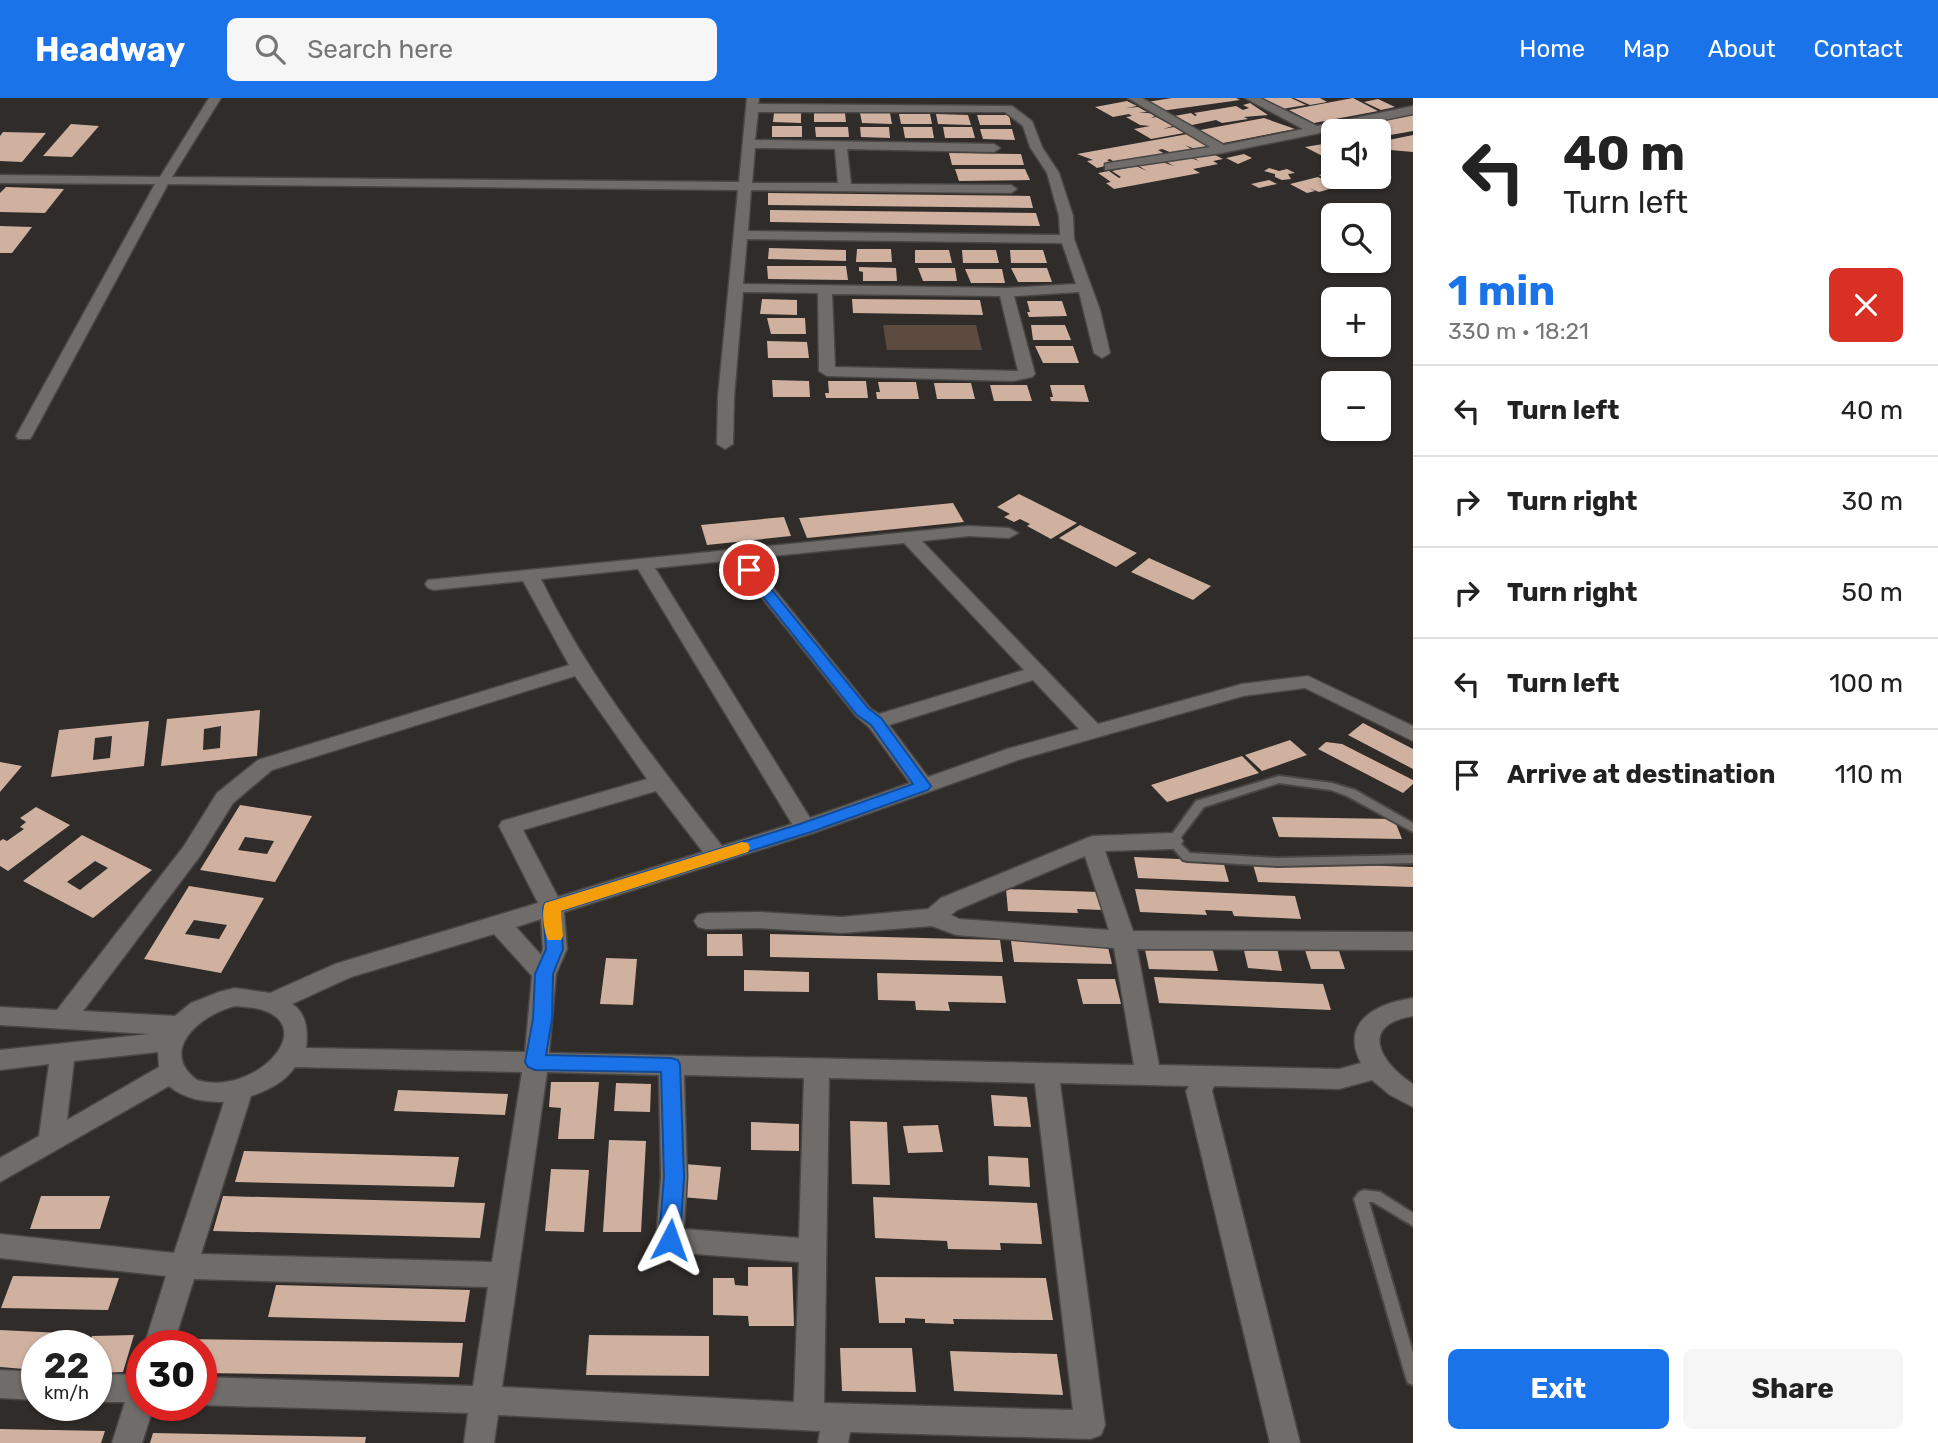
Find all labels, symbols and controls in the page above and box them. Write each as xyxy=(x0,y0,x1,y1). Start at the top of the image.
search box xyxy=(227,18,717,81)
text: Headway xyxy=(35,30,185,69)
icon: search xyxy=(251,30,289,68)
text: Search here xyxy=(307,34,453,65)
text: Home xyxy=(1519,35,1585,63)
text: Map xyxy=(1623,35,1670,63)
text: About xyxy=(1708,35,1776,63)
text: Contact xyxy=(1814,35,1903,63)
map controls xyxy=(1321,119,1391,441)
button: sound xyxy=(1321,119,1391,189)
text: 40 m xyxy=(1563,124,1685,182)
icon: left xyxy=(1448,126,1539,217)
text: Turn left xyxy=(1563,183,1688,221)
button: search xyxy=(1321,203,1391,273)
text: 1 min xyxy=(1448,266,1555,316)
button: close xyxy=(1829,268,1903,342)
button: + xyxy=(1321,287,1391,357)
text: 330 m · 18:21 xyxy=(1448,317,1589,345)
button: − xyxy=(1321,371,1391,441)
icon: left xyxy=(1448,392,1486,430)
text: Turn left xyxy=(1507,395,1619,426)
text: 40 m xyxy=(1841,395,1903,426)
icon: right xyxy=(1448,483,1486,521)
text: Turn right xyxy=(1507,486,1637,517)
text: 30 m xyxy=(1841,486,1903,517)
pin xyxy=(719,540,779,600)
icon: arrive xyxy=(730,551,768,589)
icon: right xyxy=(1448,574,1486,612)
text: Turn right xyxy=(1507,577,1637,608)
text: 50 m xyxy=(1842,577,1903,608)
icon: left xyxy=(1448,665,1486,703)
text: Turn left xyxy=(1507,668,1619,699)
text: 100 m xyxy=(1829,668,1903,699)
icon: arrive xyxy=(1448,756,1486,794)
text: Arrive at destination xyxy=(1507,759,1775,790)
text: 110 m xyxy=(1835,759,1903,790)
position arrow xyxy=(633,1203,707,1277)
speed limit sign: 30 xyxy=(126,1330,217,1421)
text: 22 xyxy=(44,1345,89,1387)
button: Exit xyxy=(1448,1349,1669,1429)
button: Share xyxy=(1683,1349,1903,1429)
text: km/h xyxy=(44,1382,89,1404)

